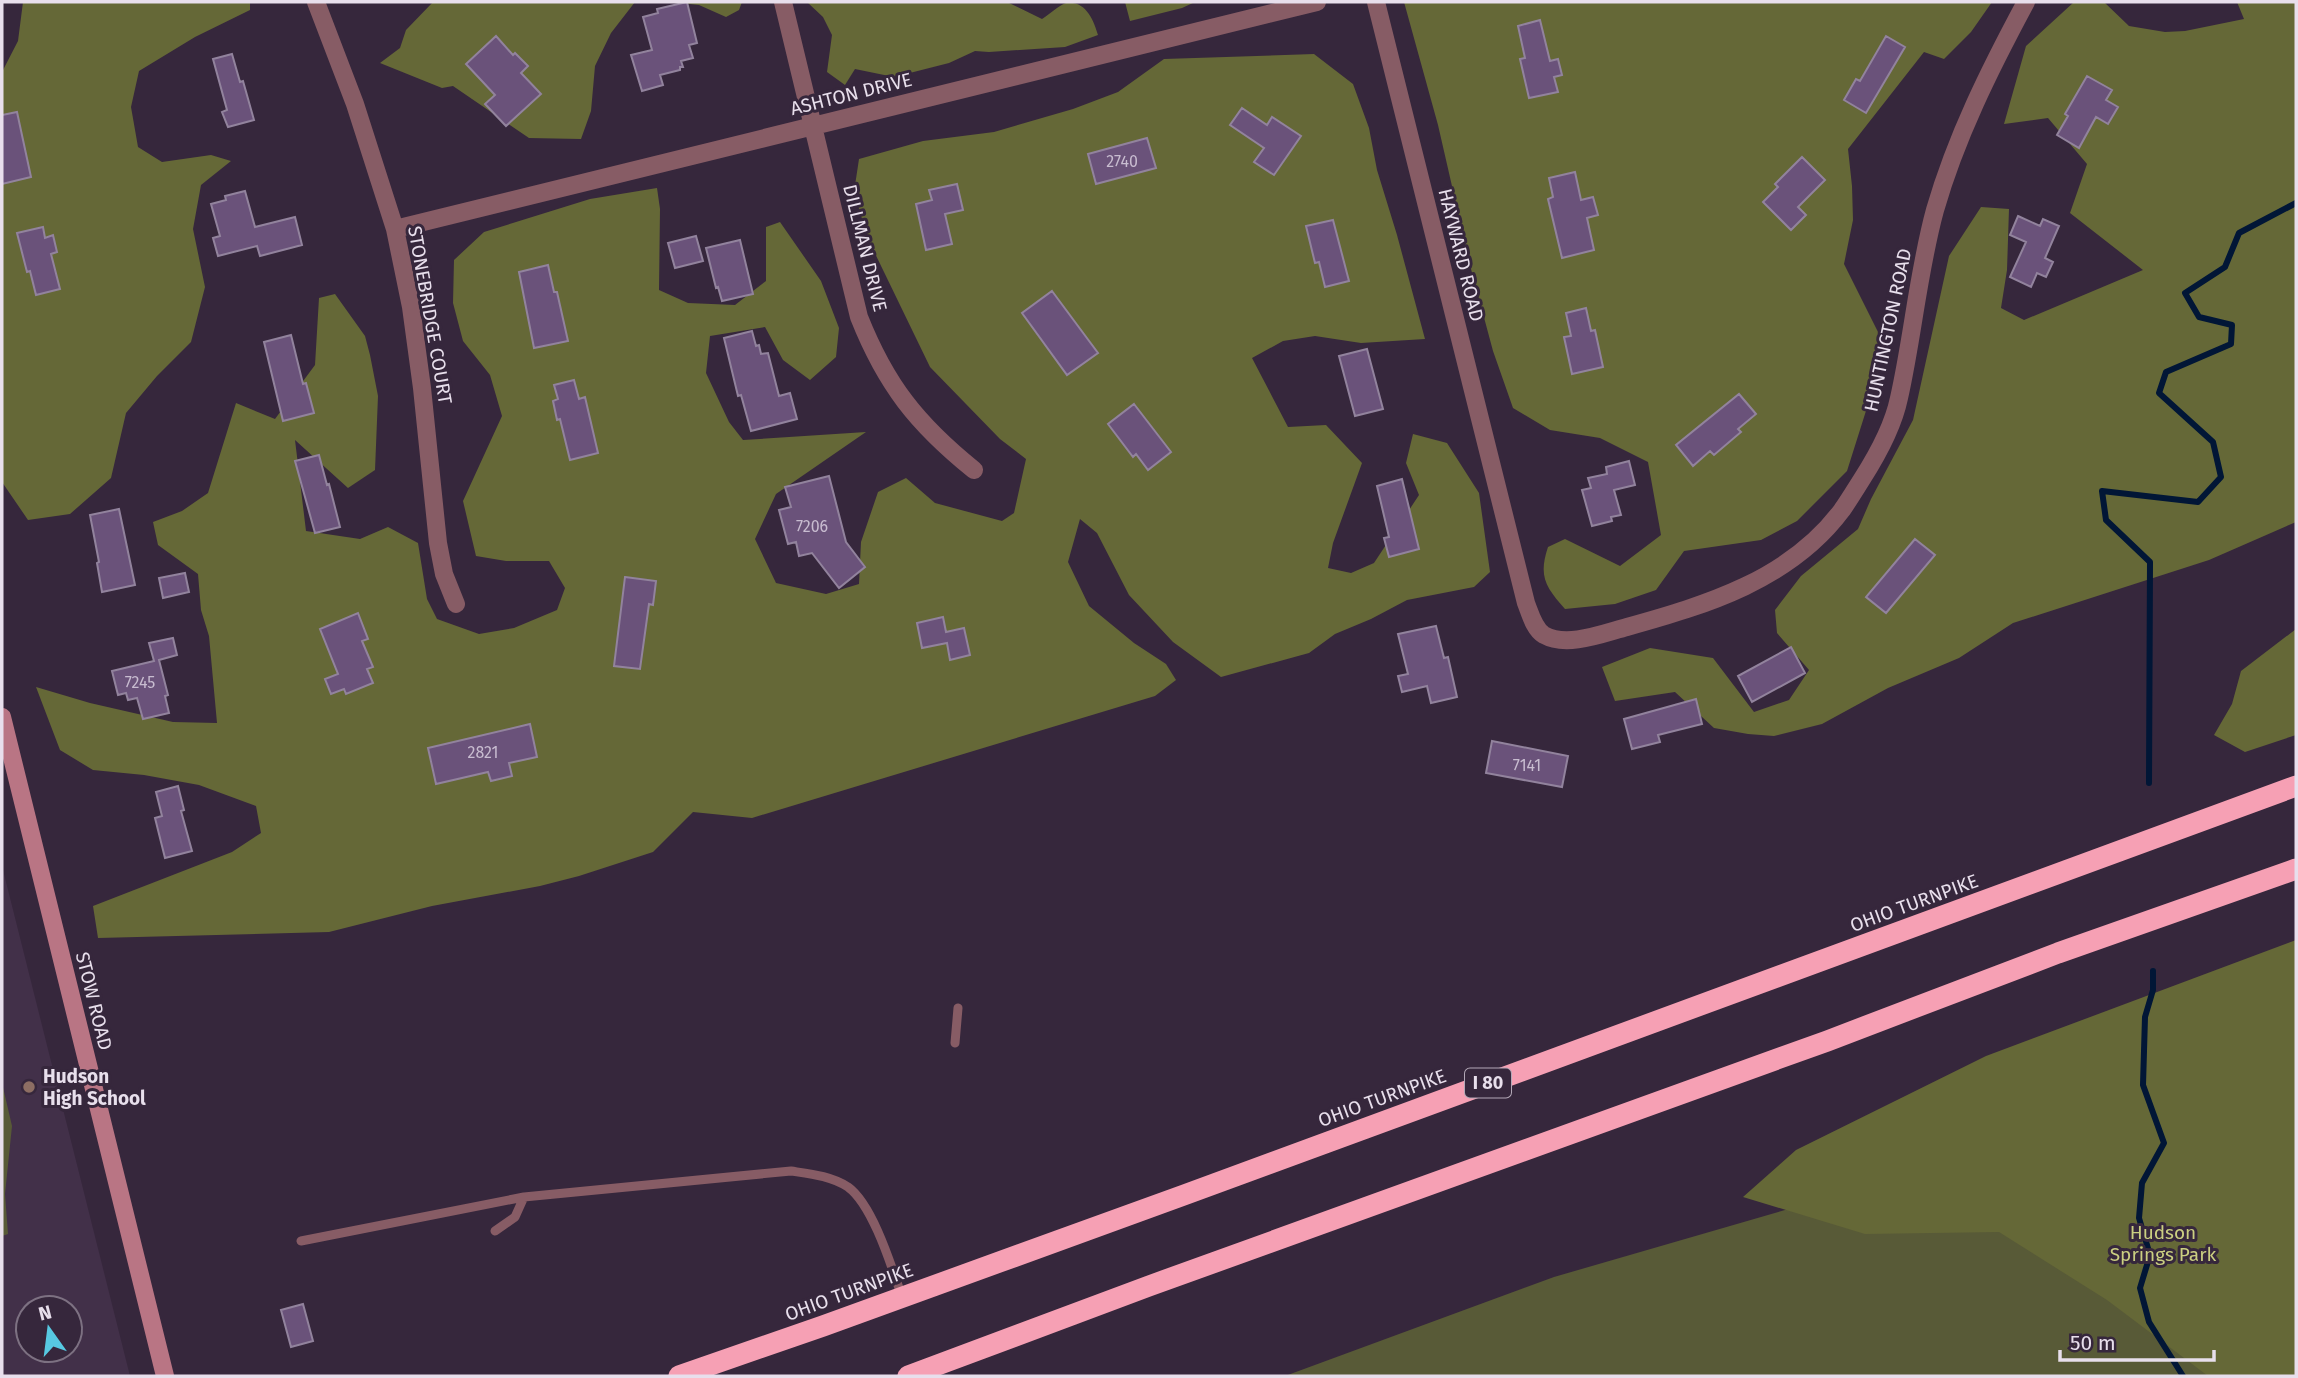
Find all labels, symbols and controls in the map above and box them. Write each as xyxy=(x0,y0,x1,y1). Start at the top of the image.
street label: ASHTON DRIVE xyxy=(788,68,914,120)
house number: 2740 xyxy=(1106,152,1138,171)
street label: DILLMAN DRIVE xyxy=(838,182,892,314)
street label: HAYWARD ROAD xyxy=(1433,186,1489,324)
street label: STONEBRIDGE COURT xyxy=(403,224,457,406)
street label: HUNTINGTON ROAD xyxy=(1859,246,1917,414)
house number: 7206 xyxy=(796,517,828,536)
house number: 7245 xyxy=(125,673,155,692)
house number: 2821 xyxy=(467,743,499,762)
house number: 7141 xyxy=(1513,756,1541,775)
street label: OHIO TURNPIKE xyxy=(1847,869,1981,937)
street label: STOW ROAD xyxy=(71,950,117,1052)
street label: OHIO TURNPIKE xyxy=(1315,1064,1449,1132)
place label: Hudson High School xyxy=(43,1065,146,1110)
road number: I 80 xyxy=(1465,1068,1511,1098)
marker: Hudson High School xyxy=(21,1079,37,1095)
park label: Hudson Springs Park xyxy=(2110,1221,2217,1266)
street label: OHIO TURNPIKE xyxy=(782,1258,916,1326)
north arrow xyxy=(14,1294,84,1364)
text: N xyxy=(36,1300,54,1326)
scale bar xyxy=(2060,1318,2214,1362)
text: 50 m xyxy=(2070,1330,2116,1356)

